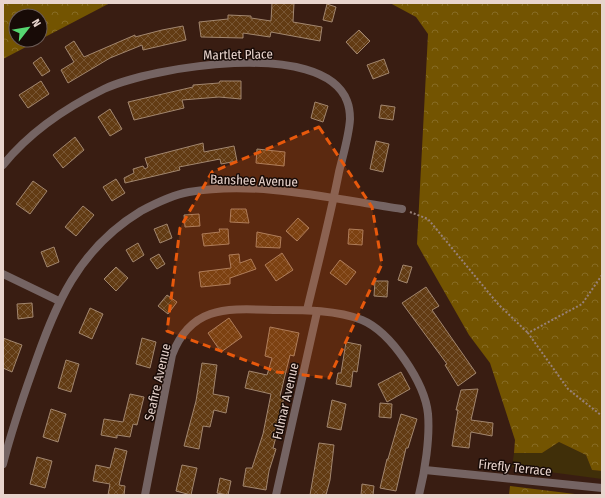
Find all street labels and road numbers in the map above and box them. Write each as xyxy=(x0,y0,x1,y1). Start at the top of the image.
street label: Martlet Place xyxy=(203,46,273,63)
street label: Banshee Avenue xyxy=(210,171,298,190)
street label: Seafire Avenue xyxy=(141,342,174,422)
street label: Fulmar Avenue xyxy=(269,361,302,441)
street label: Firefly Terrace xyxy=(478,456,552,479)

